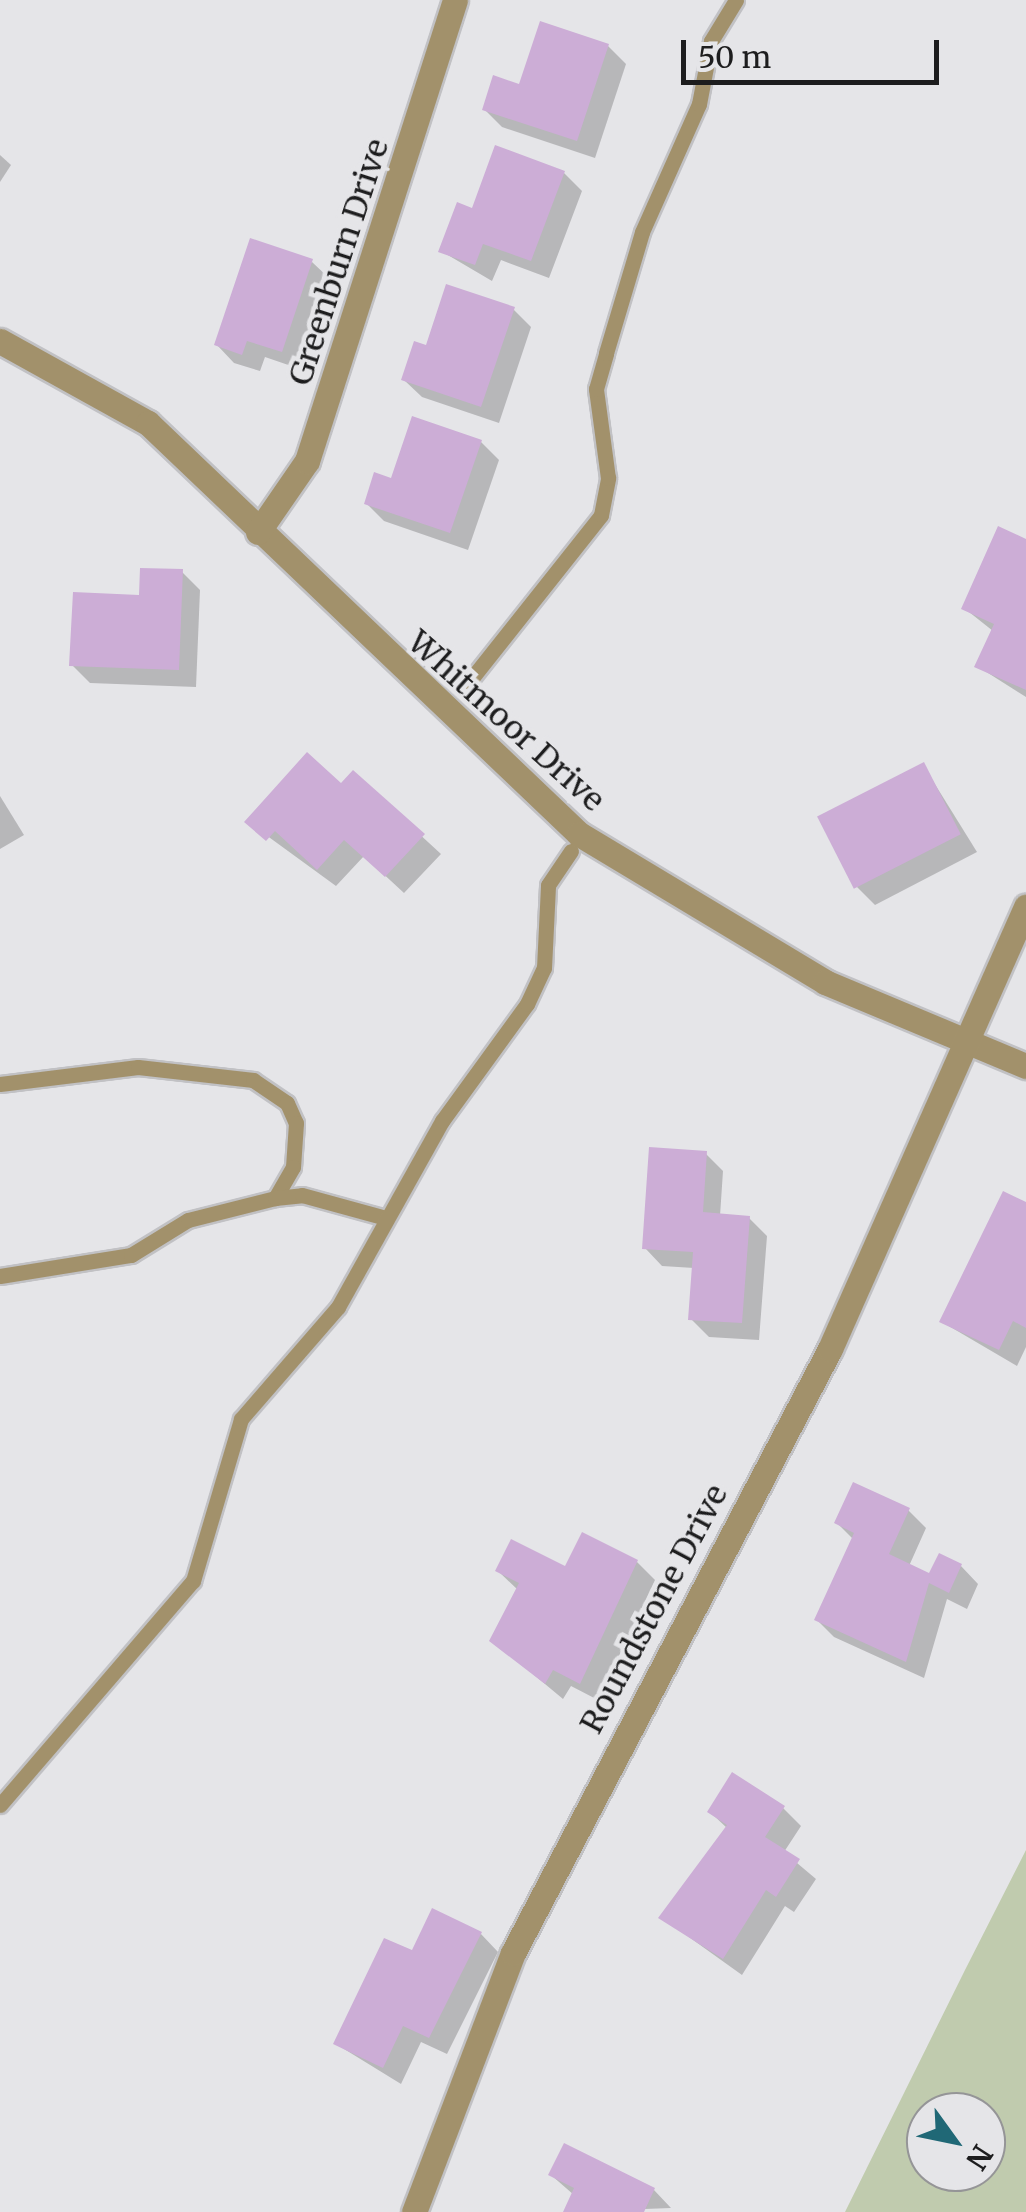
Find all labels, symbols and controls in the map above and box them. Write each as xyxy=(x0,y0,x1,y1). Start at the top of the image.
scale bar xyxy=(686,20,944,82)
text: 50 m xyxy=(698,38,771,76)
street label: Greenburn Drive xyxy=(281,134,397,390)
street label: Whitmoor Drive xyxy=(400,623,612,819)
street label: Roundstone Drive xyxy=(572,1478,736,1740)
north arrow xyxy=(906,2092,1006,2192)
text: N xyxy=(958,2138,1001,2176)

